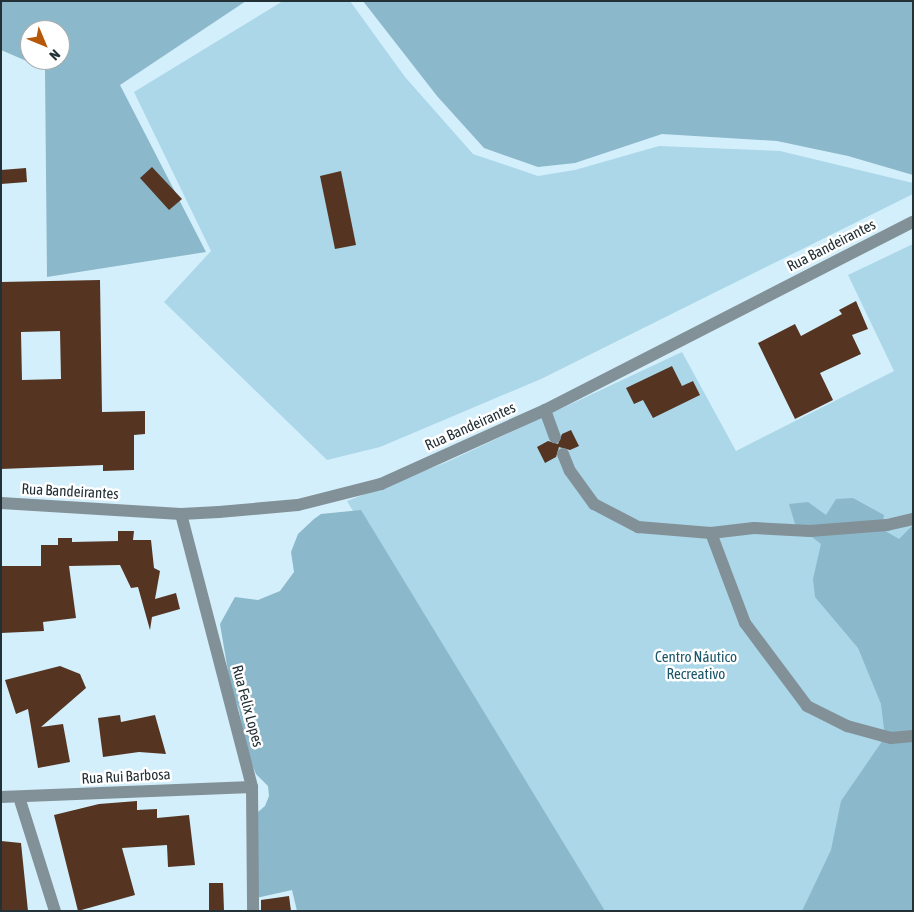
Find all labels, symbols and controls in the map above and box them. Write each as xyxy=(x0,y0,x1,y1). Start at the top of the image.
north arrow xyxy=(20,20,70,70)
text: N xyxy=(46,46,63,63)
street label: Rua Bandeirantes xyxy=(784,215,878,275)
street label: Rua Bandeirantes xyxy=(422,398,518,454)
street label: Rua Bandeirantes xyxy=(21,479,119,503)
park label: Centro Náutico Recreativo xyxy=(655,647,737,682)
street label: Rua Felix Lopes xyxy=(228,663,268,749)
street label: Rua Rui Barbosa xyxy=(81,765,171,787)

